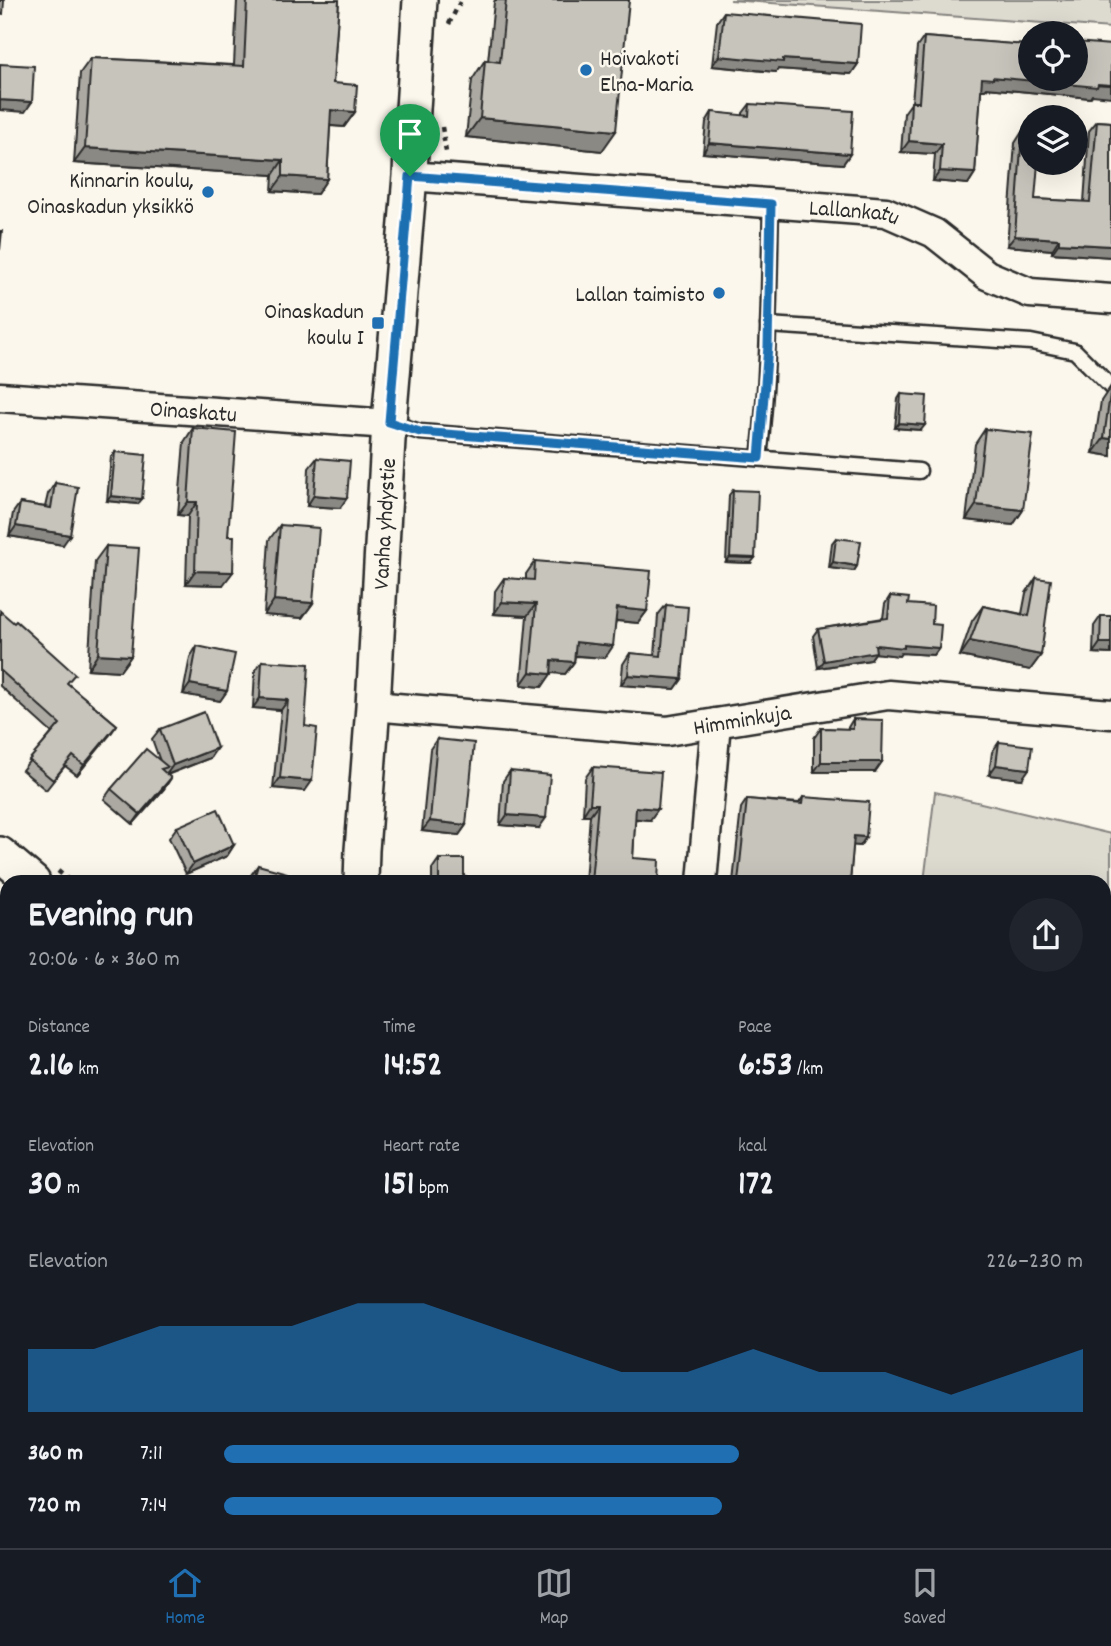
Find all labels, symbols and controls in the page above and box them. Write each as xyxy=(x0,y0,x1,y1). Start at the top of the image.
map controls xyxy=(1018,21,1088,175)
button: locate xyxy=(1018,21,1088,91)
place label: Hoivakoti Elna-Maria xyxy=(600,44,694,103)
marker: Hoivakoti Elna-Maria xyxy=(578,62,594,78)
pin xyxy=(380,104,440,176)
button: layers xyxy=(1018,105,1088,175)
icon: arrive xyxy=(391,115,429,153)
place label: Kinnarin koulu, Oinaskadun yksikkö xyxy=(27,166,194,225)
marker: Kinnarin koulu, Oinaskadun yksikkö xyxy=(200,184,216,200)
street label: Lallankatu xyxy=(808,193,904,236)
place label: Lallan taimisto xyxy=(575,280,705,313)
marker: Lallan taimisto xyxy=(711,285,727,301)
place label: Oinaskadun koulu I xyxy=(264,297,364,356)
marker: Oinaskadun koulu I xyxy=(370,315,386,331)
street label: Oinaskatu xyxy=(149,394,238,433)
street label: Vanha yhdystie xyxy=(367,457,407,591)
street label: Himminkuja xyxy=(691,698,795,746)
text: Evening run xyxy=(28,890,193,945)
button: share xyxy=(1009,898,1083,972)
text: 20:06 · 6 × 360 m xyxy=(28,944,180,977)
text: Distance xyxy=(28,1015,90,1042)
text: Time xyxy=(383,1015,416,1042)
text: Pace xyxy=(738,1015,772,1042)
text: 2.16 xyxy=(28,1042,74,1092)
text: 14:52 xyxy=(383,1042,443,1092)
text: 6:53 xyxy=(738,1042,793,1092)
text: km xyxy=(74,1057,99,1084)
text: /km xyxy=(793,1057,823,1084)
text: Elevation xyxy=(28,1134,94,1161)
text: Heart rate xyxy=(383,1134,460,1161)
text: kcal xyxy=(738,1134,767,1161)
text: 30 xyxy=(28,1161,63,1211)
text: 151 xyxy=(383,1161,415,1211)
text: 172 xyxy=(738,1161,774,1211)
text: m xyxy=(63,1176,80,1203)
text: bpm xyxy=(415,1176,449,1203)
text: Elevation xyxy=(28,1246,108,1279)
text: 226–230 m xyxy=(986,1246,1083,1279)
text: 360 m xyxy=(28,1438,83,1471)
text: 7:11 xyxy=(140,1438,163,1471)
text: 720 m xyxy=(28,1490,80,1523)
text: 7:14 xyxy=(140,1490,167,1523)
tab: Home xyxy=(165,1564,205,1633)
tab: Map xyxy=(535,1564,573,1633)
tab: Saved xyxy=(903,1564,946,1633)

